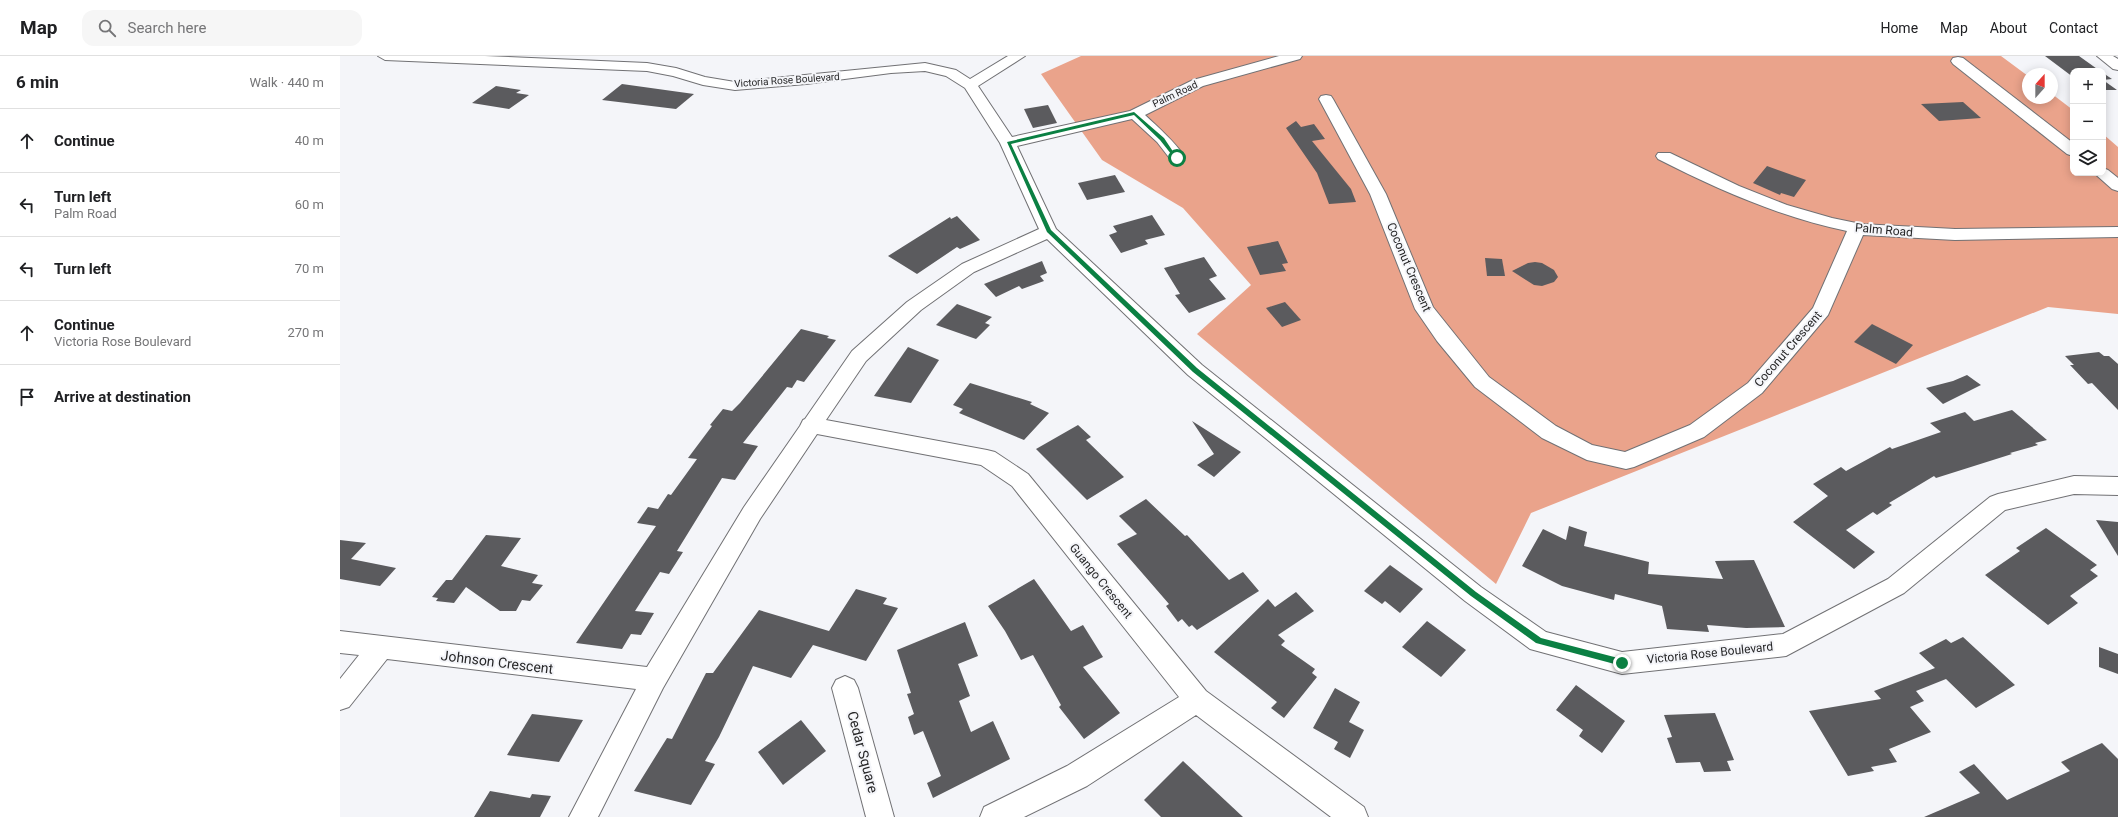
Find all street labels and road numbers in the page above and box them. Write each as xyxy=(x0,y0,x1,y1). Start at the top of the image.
street label: Victoria Rose Boulevard xyxy=(734,71,840,89)
street label: Palm Road xyxy=(1151,79,1199,109)
street label: Coconut Crescent xyxy=(1384,220,1434,314)
street label: Palm Road xyxy=(1855,220,1913,240)
street label: Coconut Crescent xyxy=(1751,308,1825,390)
street label: Guango Crescent xyxy=(1067,541,1135,621)
street label: Victoria Rose Boulevard xyxy=(1646,639,1774,667)
street label: Johnson Crescent xyxy=(440,647,554,677)
street label: Cedar Square xyxy=(844,709,882,795)

